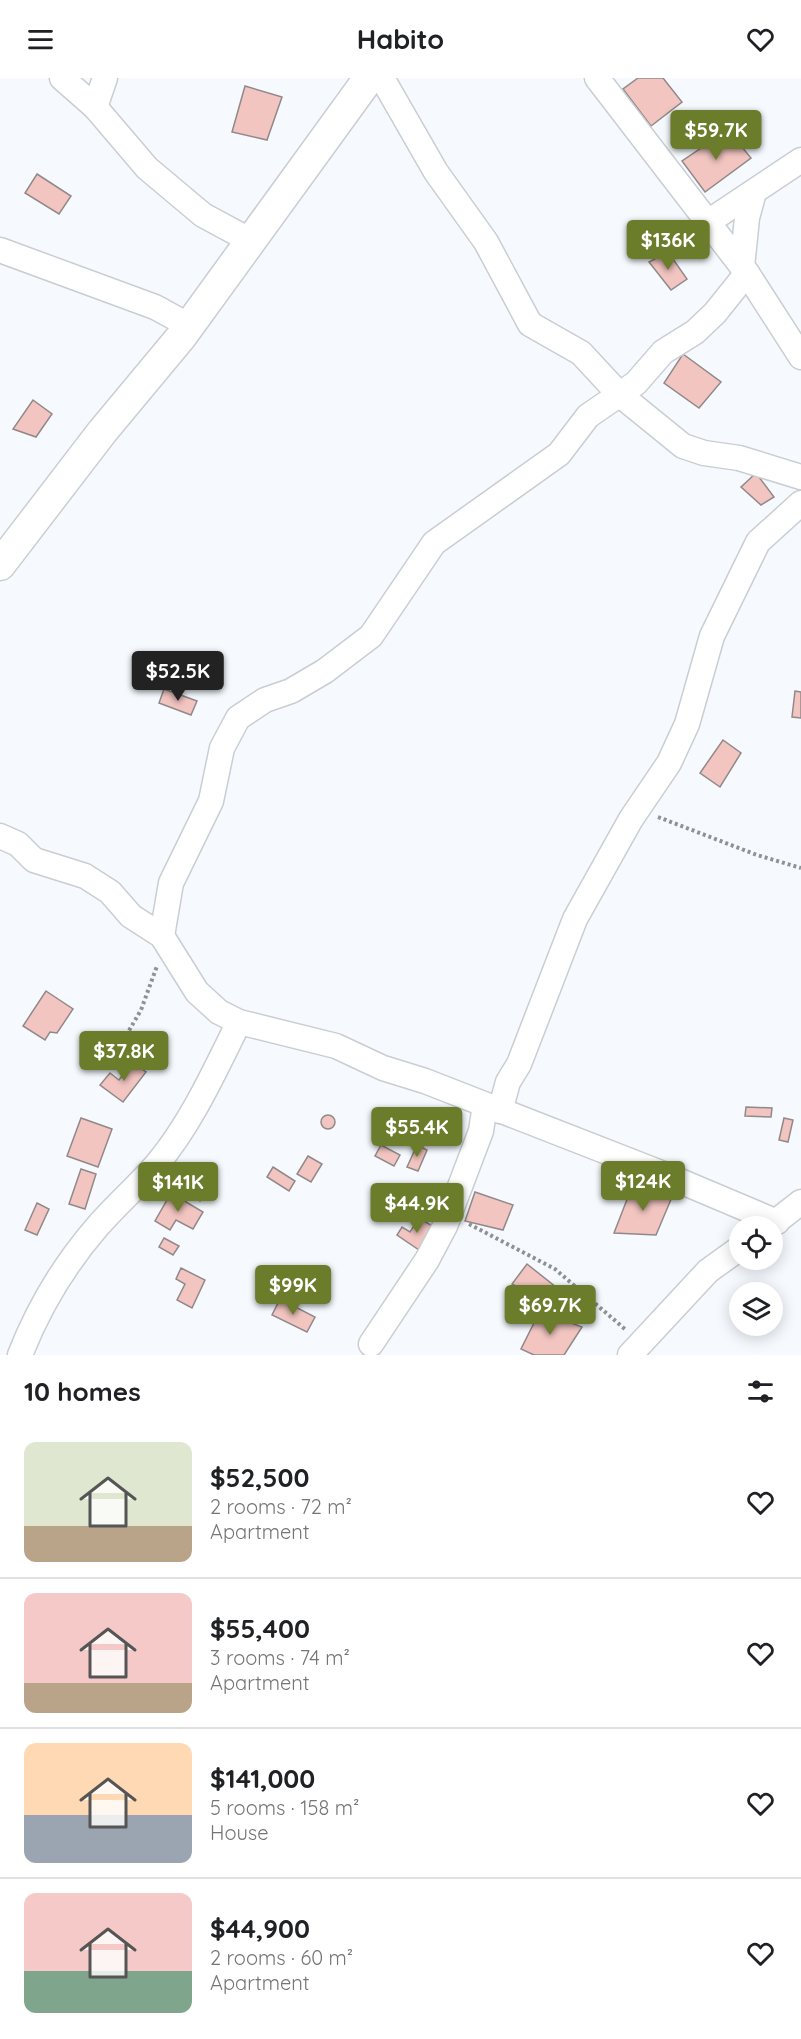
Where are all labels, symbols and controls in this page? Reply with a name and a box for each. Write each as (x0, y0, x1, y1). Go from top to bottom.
text: Habito (357, 22, 444, 56)
icon: menu (24, 23, 57, 56)
icon: heart (744, 23, 777, 56)
pin: $59.7K (667, 110, 765, 161)
text: $59.7K (684, 117, 748, 142)
pin: $136K (626, 220, 710, 271)
text: $136K (641, 227, 695, 252)
pin: $52.5K (129, 651, 227, 702)
text: $52.5K (146, 658, 210, 683)
pin: $37.8K (75, 1031, 173, 1082)
text: $37.8K (93, 1038, 155, 1063)
pin: $55.4K (368, 1107, 466, 1158)
text: $55.4K (385, 1114, 449, 1139)
pin: $124K (601, 1161, 685, 1212)
pin: $141K (136, 1162, 220, 1213)
text: $124K (615, 1168, 671, 1193)
text: $141K (152, 1169, 204, 1194)
pin: $44.9K (368, 1183, 466, 1234)
text: $44.9K (385, 1190, 449, 1215)
map controls (729, 1216, 783, 1336)
button: locate (729, 1216, 783, 1270)
pin: $99K (257, 1265, 329, 1316)
text: $99K (269, 1272, 317, 1297)
button: layers (729, 1282, 783, 1336)
pin: $69.7K (501, 1285, 599, 1336)
text: $69.7K (519, 1292, 581, 1317)
text: 10 homes (24, 1375, 141, 1408)
icon: filters (744, 1375, 777, 1408)
text: $52,500 (210, 1461, 309, 1494)
icon: home (72, 1466, 144, 1538)
icon: heart (744, 1486, 777, 1519)
text: 2 rooms · 72 m² (210, 1494, 352, 1519)
text: Apartment (210, 1519, 310, 1544)
text: $55,400 (210, 1612, 310, 1645)
icon: home (72, 1617, 144, 1689)
icon: heart (744, 1637, 777, 1670)
text: 3 rooms · 74 m² (210, 1645, 350, 1670)
text: Apartment (210, 1670, 310, 1695)
text: $141,000 (210, 1762, 315, 1795)
icon: home (72, 1767, 144, 1839)
icon: heart (744, 1787, 777, 1820)
text: 5 rooms · 158 m² (210, 1795, 359, 1820)
text: House (210, 1820, 269, 1845)
text: $44,900 (210, 1912, 310, 1945)
icon: home (72, 1917, 144, 1989)
icon: heart (744, 1937, 777, 1970)
text: 2 rooms · 60 m² (210, 1945, 353, 1970)
text: Apartment (210, 1970, 310, 1995)

